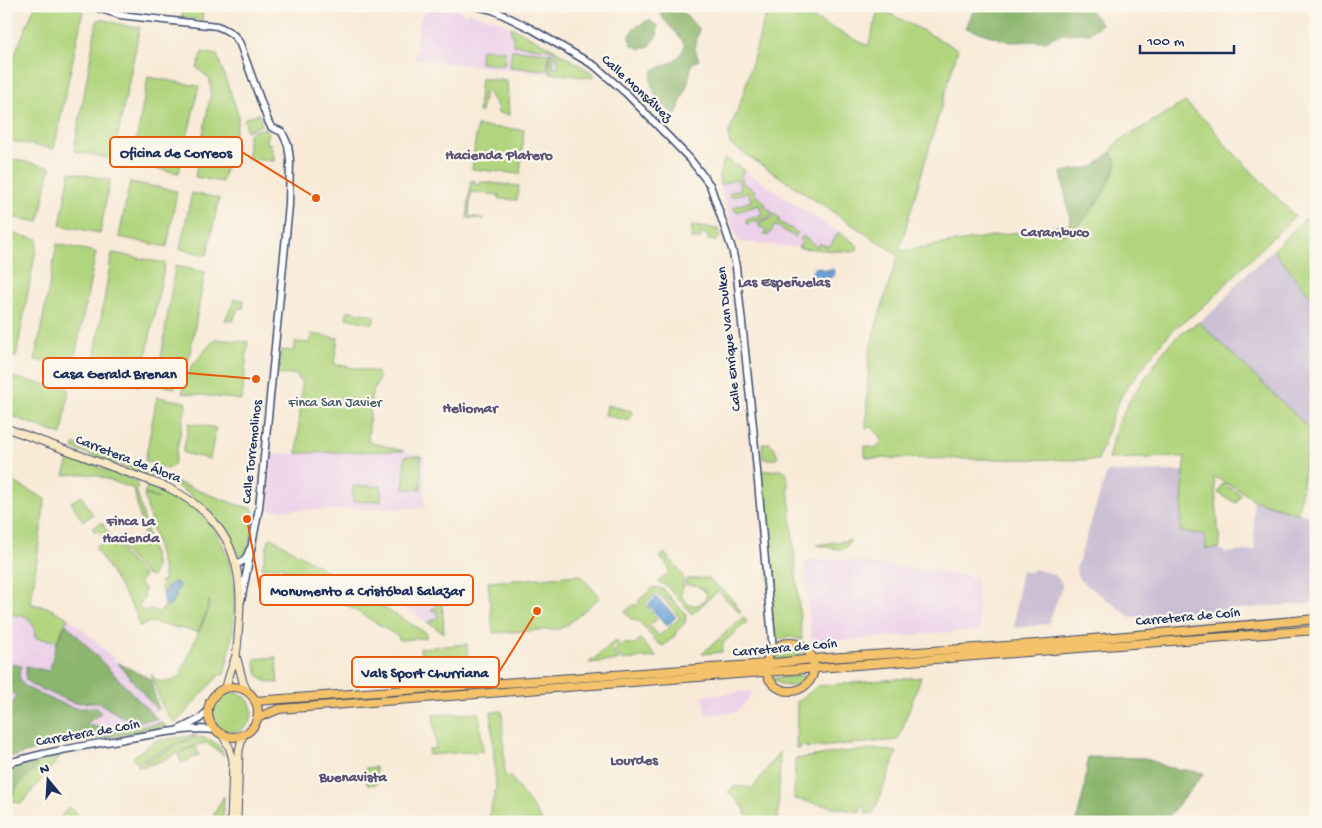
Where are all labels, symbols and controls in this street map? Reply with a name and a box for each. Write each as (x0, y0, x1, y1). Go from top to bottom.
scale bar (1140, 22, 1233, 54)
text: 100 m (1146, 33, 1185, 51)
street label: Calle Monsálvez (597, 52, 676, 127)
callout: Oficina de Correos (110, 137, 242, 167)
text: Oficina de Correos (120, 145, 233, 163)
district label: Hacienda Platero (445, 147, 553, 165)
district label: Carambuco (1020, 224, 1090, 242)
street label: Calle Enrique Van Dulken (714, 265, 746, 412)
district label: Las Espeñuelas (738, 274, 831, 292)
callout: Casa Gerald Brenan (43, 358, 187, 388)
text: Casa Gerald Brenan (52, 366, 178, 384)
park label: Finca San Javier (287, 395, 383, 412)
street label: Calle Torremolinos (239, 398, 267, 505)
district label: Heliomar (443, 400, 499, 418)
street label: Carretera de Álora (73, 432, 184, 488)
district label: Finca La Hacienda (102, 513, 160, 548)
callout: Monumento a Cristóbal Salazar (260, 575, 473, 605)
text: Monumento a Cristóbal Salazar (270, 583, 465, 601)
street label: Carretera de Coín (1135, 605, 1241, 631)
street label: Carretera de Coín (732, 636, 838, 662)
callout: Vals Sport Churriana (352, 657, 499, 687)
text: Vals Sport Churriana (360, 665, 489, 683)
street label: Carretera de Coín (35, 716, 141, 751)
district label: Lourdes (610, 752, 659, 770)
north arrow (22, 756, 72, 806)
text: N (38, 761, 52, 780)
district label: Buenavista (318, 769, 388, 787)

